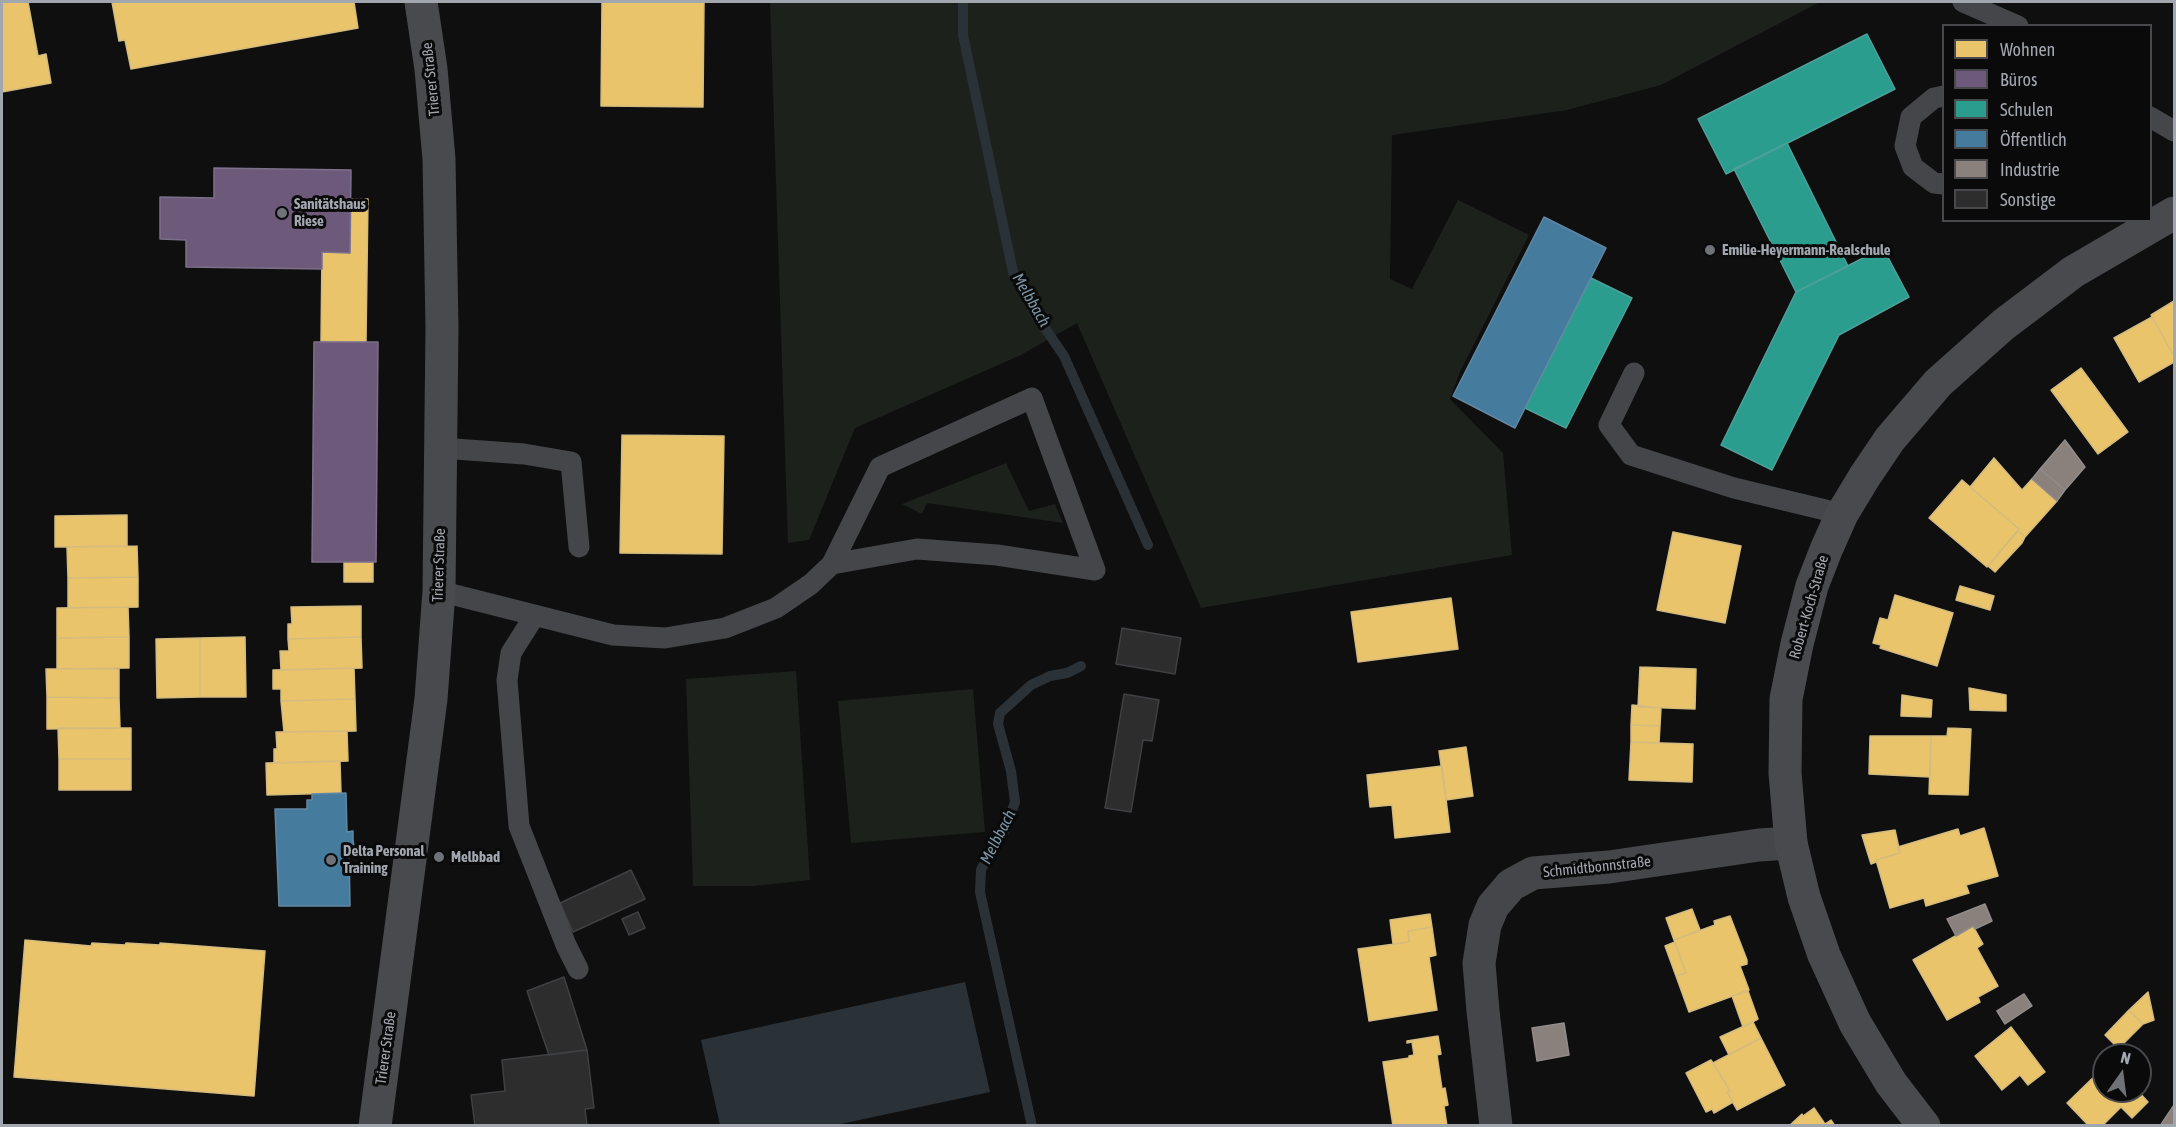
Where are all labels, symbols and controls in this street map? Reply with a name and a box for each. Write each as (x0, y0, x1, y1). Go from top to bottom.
legend (1942, 24, 2152, 222)
text: Wohnen (2000, 39, 2055, 60)
street label: Trierer Straße (418, 41, 444, 117)
text: Büros (2000, 69, 2037, 90)
text: Schulen (2000, 99, 2053, 120)
text: Öffentlich (2000, 129, 2067, 150)
text: Industrie (2000, 159, 2060, 180)
text: Sonstige (2000, 189, 2056, 210)
place label: Sanitätshaus Riese (294, 195, 366, 230)
marker: Sanitätshaus Riese (275, 206, 289, 220)
place label: Emilie-Heyermann-Realschule (1722, 241, 1891, 259)
marker: Emilie-Heyermann-Realschule (1703, 243, 1717, 257)
water label: Melbbach (1008, 270, 1054, 330)
street label: Trierer Straße (429, 528, 449, 602)
street label: Robert-Koch-Straße (1786, 553, 1832, 661)
water label: Melbbach (976, 807, 1020, 867)
place label: Delta Personal Training (343, 842, 425, 877)
place label: Melbbad (451, 848, 500, 866)
marker: Melbbad (432, 850, 446, 864)
street label: Schmidtbonnstraße (1542, 852, 1652, 882)
marker: Delta Personal Training (324, 853, 338, 867)
street label: Trierer Straße (372, 1010, 400, 1086)
north arrow (2092, 1043, 2152, 1103)
text: N (2119, 1048, 2133, 1067)

